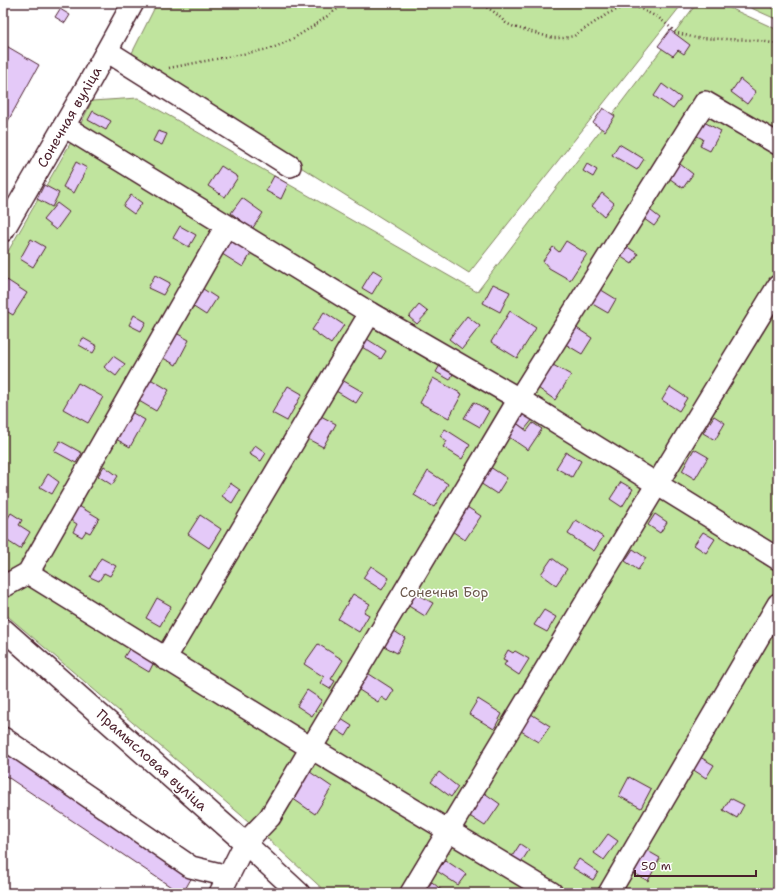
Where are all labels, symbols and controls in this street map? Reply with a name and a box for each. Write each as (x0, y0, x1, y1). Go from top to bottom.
street label: Сонечная вуліца (33, 63, 105, 171)
park label: Сонечны Бор (400, 583, 488, 601)
street label: Прамысловая вуліца (93, 705, 211, 815)
scale bar (635, 852, 756, 878)
text: 50 m (641, 858, 671, 874)

